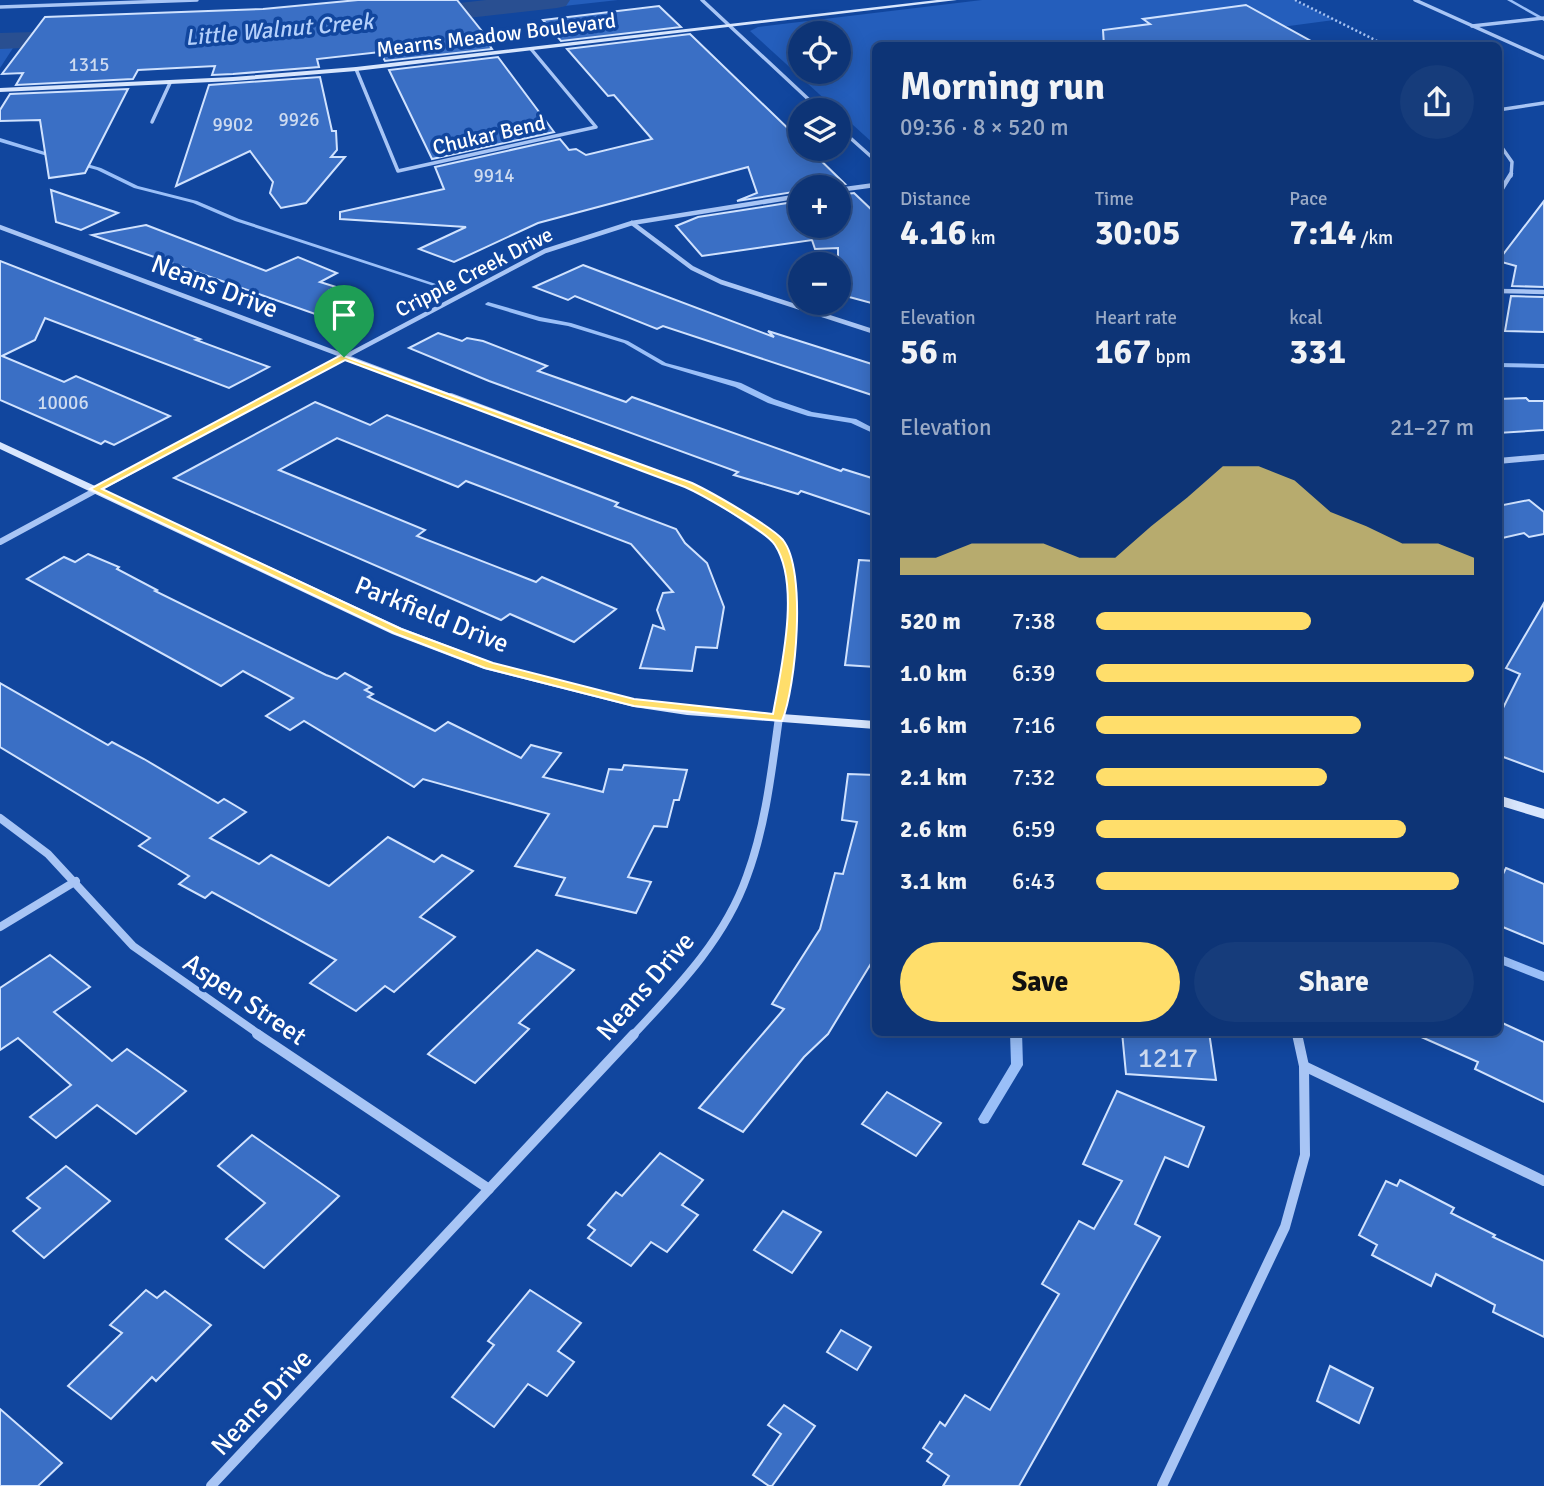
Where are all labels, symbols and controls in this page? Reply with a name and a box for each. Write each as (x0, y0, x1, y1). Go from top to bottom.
water label: Little Walnut Creek (184, 7, 377, 52)
street label: Mearns Meadow Boulevard (375, 7, 617, 63)
map controls (788, 21, 851, 315)
button: locate (788, 21, 851, 84)
house number: 1315 (68, 53, 110, 77)
text: Morning run (900, 63, 1105, 110)
button: share (1400, 65, 1474, 139)
button: layers (788, 98, 851, 161)
house number: 9926 (278, 108, 320, 132)
street label: Chukar Bend (430, 109, 548, 161)
house number: 9902 (212, 113, 254, 137)
text: 09:36 · 8 × 520 m (900, 113, 1069, 142)
house number: 9914 (473, 164, 515, 188)
button: + (788, 175, 851, 238)
text: Distance (900, 187, 971, 211)
text: Time (1095, 187, 1134, 211)
text: Pace (1289, 187, 1328, 211)
text: 4.16 (900, 211, 967, 254)
text: 30:05 (1095, 211, 1181, 254)
text: 7:14 (1289, 211, 1356, 254)
street label: Cripple Creek Drive (391, 221, 557, 323)
text: km (967, 226, 996, 250)
text: /km (1356, 226, 1393, 250)
street label: Neans Drive (147, 248, 283, 326)
button: − (788, 252, 851, 315)
pin (314, 285, 374, 357)
icon: arrive (325, 296, 363, 334)
text: Elevation (900, 306, 976, 330)
text: Heart rate (1095, 306, 1177, 330)
text: kcal (1289, 306, 1323, 330)
text: 56 (900, 330, 938, 373)
text: 167 (1095, 330, 1151, 373)
text: 331 (1289, 330, 1346, 373)
text: m (938, 345, 957, 369)
text: bpm (1151, 345, 1191, 369)
house number: 10006 (37, 391, 89, 415)
text: Elevation (900, 413, 992, 442)
text: 21–27 m (1390, 413, 1474, 442)
street label: Parkfield Drive (350, 570, 513, 660)
text: 520 m (900, 607, 961, 636)
text: 7:38 (1012, 607, 1055, 636)
text: 1.0 km (900, 659, 967, 688)
text: 6:39 (1012, 659, 1055, 688)
text: 1.6 km (900, 711, 967, 740)
text: 7:16 (1012, 711, 1055, 740)
text: 2.1 km (900, 763, 967, 792)
text: 7:32 (1012, 763, 1055, 792)
text: 2.6 km (900, 815, 967, 844)
text: 6:59 (1012, 815, 1055, 844)
text: 3.1 km (900, 867, 967, 896)
text: 6:43 (1012, 867, 1055, 896)
street label: Neans Drive (590, 926, 702, 1047)
button: Save (900, 942, 1180, 1022)
button: Share (1194, 942, 1474, 1022)
street label: Aspen Street (177, 947, 312, 1053)
house number: 1217 (1138, 1041, 1198, 1075)
street label: Neans Drive (205, 1343, 319, 1462)

